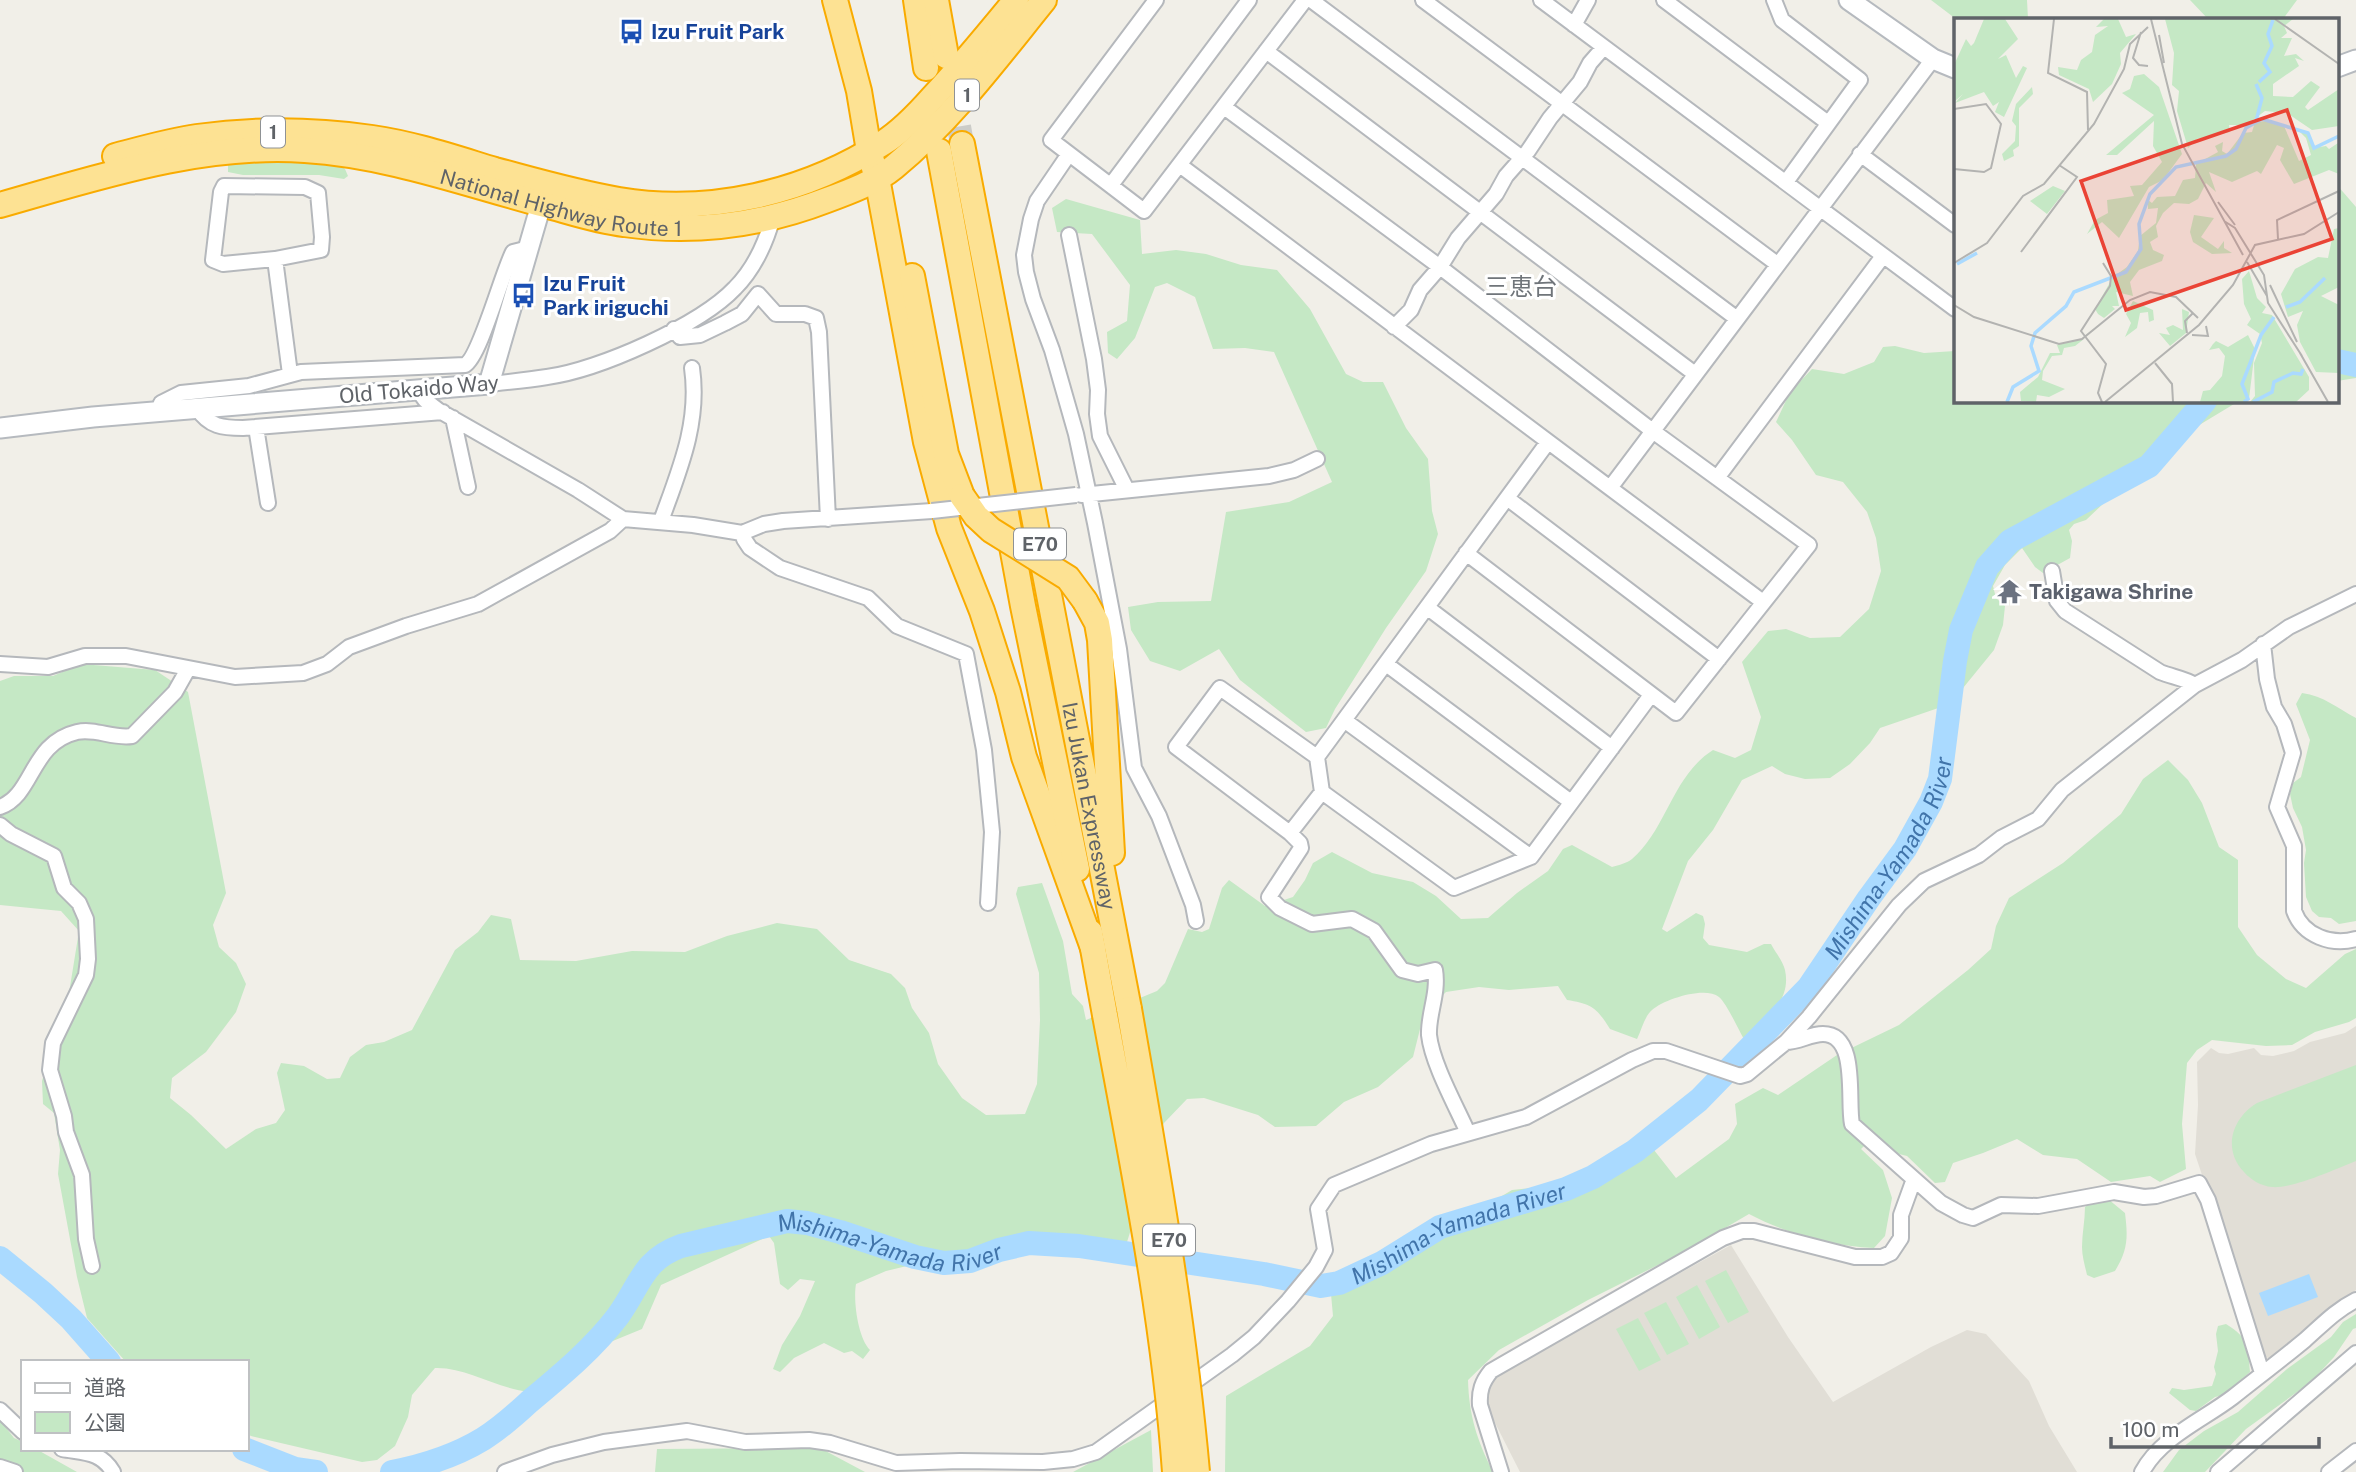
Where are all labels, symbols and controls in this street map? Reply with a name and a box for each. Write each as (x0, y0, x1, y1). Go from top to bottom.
bus stop icon: Izu Fruit Park (617, 17, 645, 45)
inset map (1954, 18, 2338, 402)
place label: Izu Fruit Park (651, 19, 784, 44)
road number: 1 (955, 80, 979, 110)
road number: 1 (261, 116, 285, 148)
street label: National Highway Route 1 (437, 163, 682, 241)
place label: Izu Fruit Park iriguchi (543, 271, 669, 320)
district label: 三恵台 (1485, 272, 1557, 300)
bus stop icon: Izu Fruit Park iriguchi (509, 281, 537, 309)
street label: Old Tokaido Way (338, 370, 500, 408)
road number: E70 (1014, 528, 1066, 559)
temple icon: Takigawa Shrine (1995, 577, 2023, 605)
place label: Takigawa Shrine (2029, 579, 2193, 604)
street label: Izu Jukan Expressway (1057, 700, 1122, 912)
water label: Mishima-Yamada River (1818, 755, 1956, 964)
water label: Mishima-Yamada River (1346, 1176, 1570, 1289)
water label: Mishima-Yamada River (774, 1206, 1006, 1276)
road number: E70 (1143, 1224, 1195, 1256)
legend (21, 1360, 248, 1451)
text: 道路 (84, 1375, 126, 1400)
scale bar (2111, 1406, 2319, 1450)
text: 公園 (84, 1410, 126, 1435)
text: 100 m (2122, 1417, 2179, 1442)

